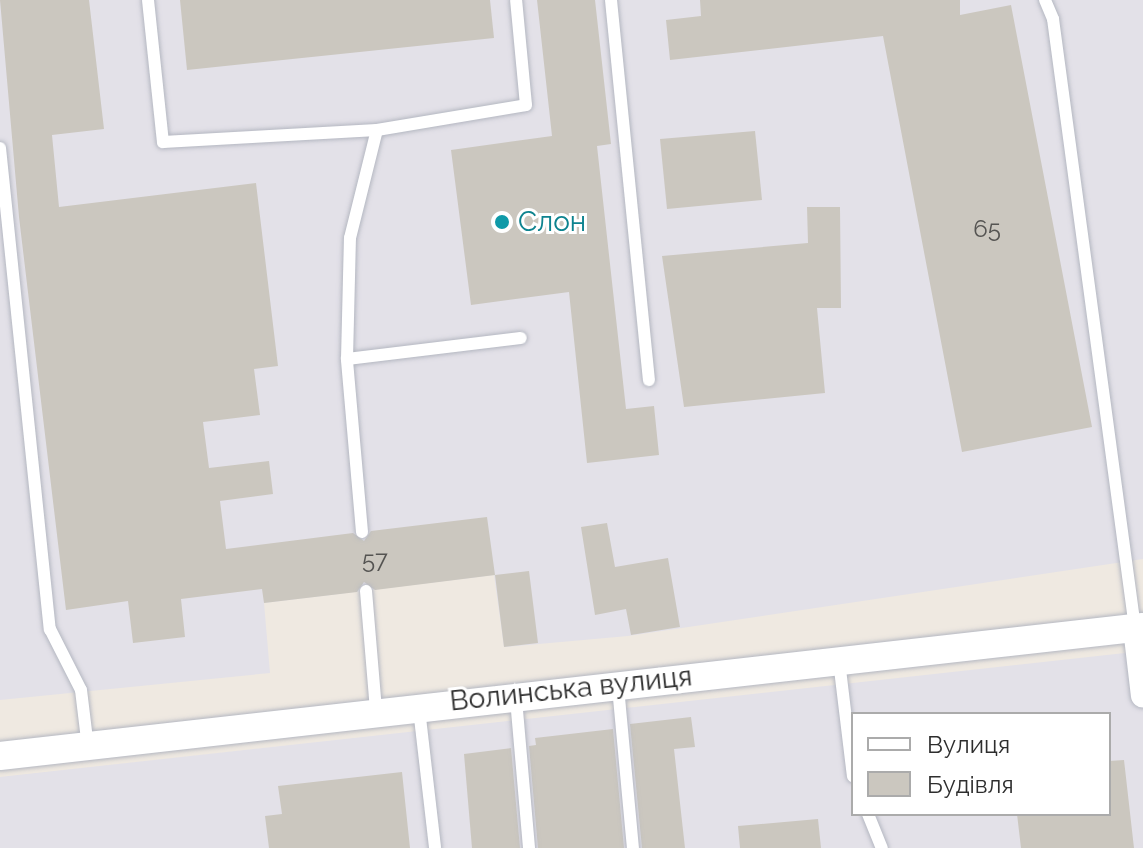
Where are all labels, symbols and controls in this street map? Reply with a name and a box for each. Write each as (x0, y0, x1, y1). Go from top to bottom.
place label: Слон (518, 205, 586, 239)
marker: Слон (493, 213, 511, 231)
house number: 65 (973, 215, 1001, 243)
house number: 57 (362, 546, 388, 574)
street label: Волинська вулиця (448, 660, 694, 718)
legend (851, 712, 1111, 816)
text: Вулиця (927, 730, 1010, 759)
text: Будівля (927, 770, 1014, 799)

